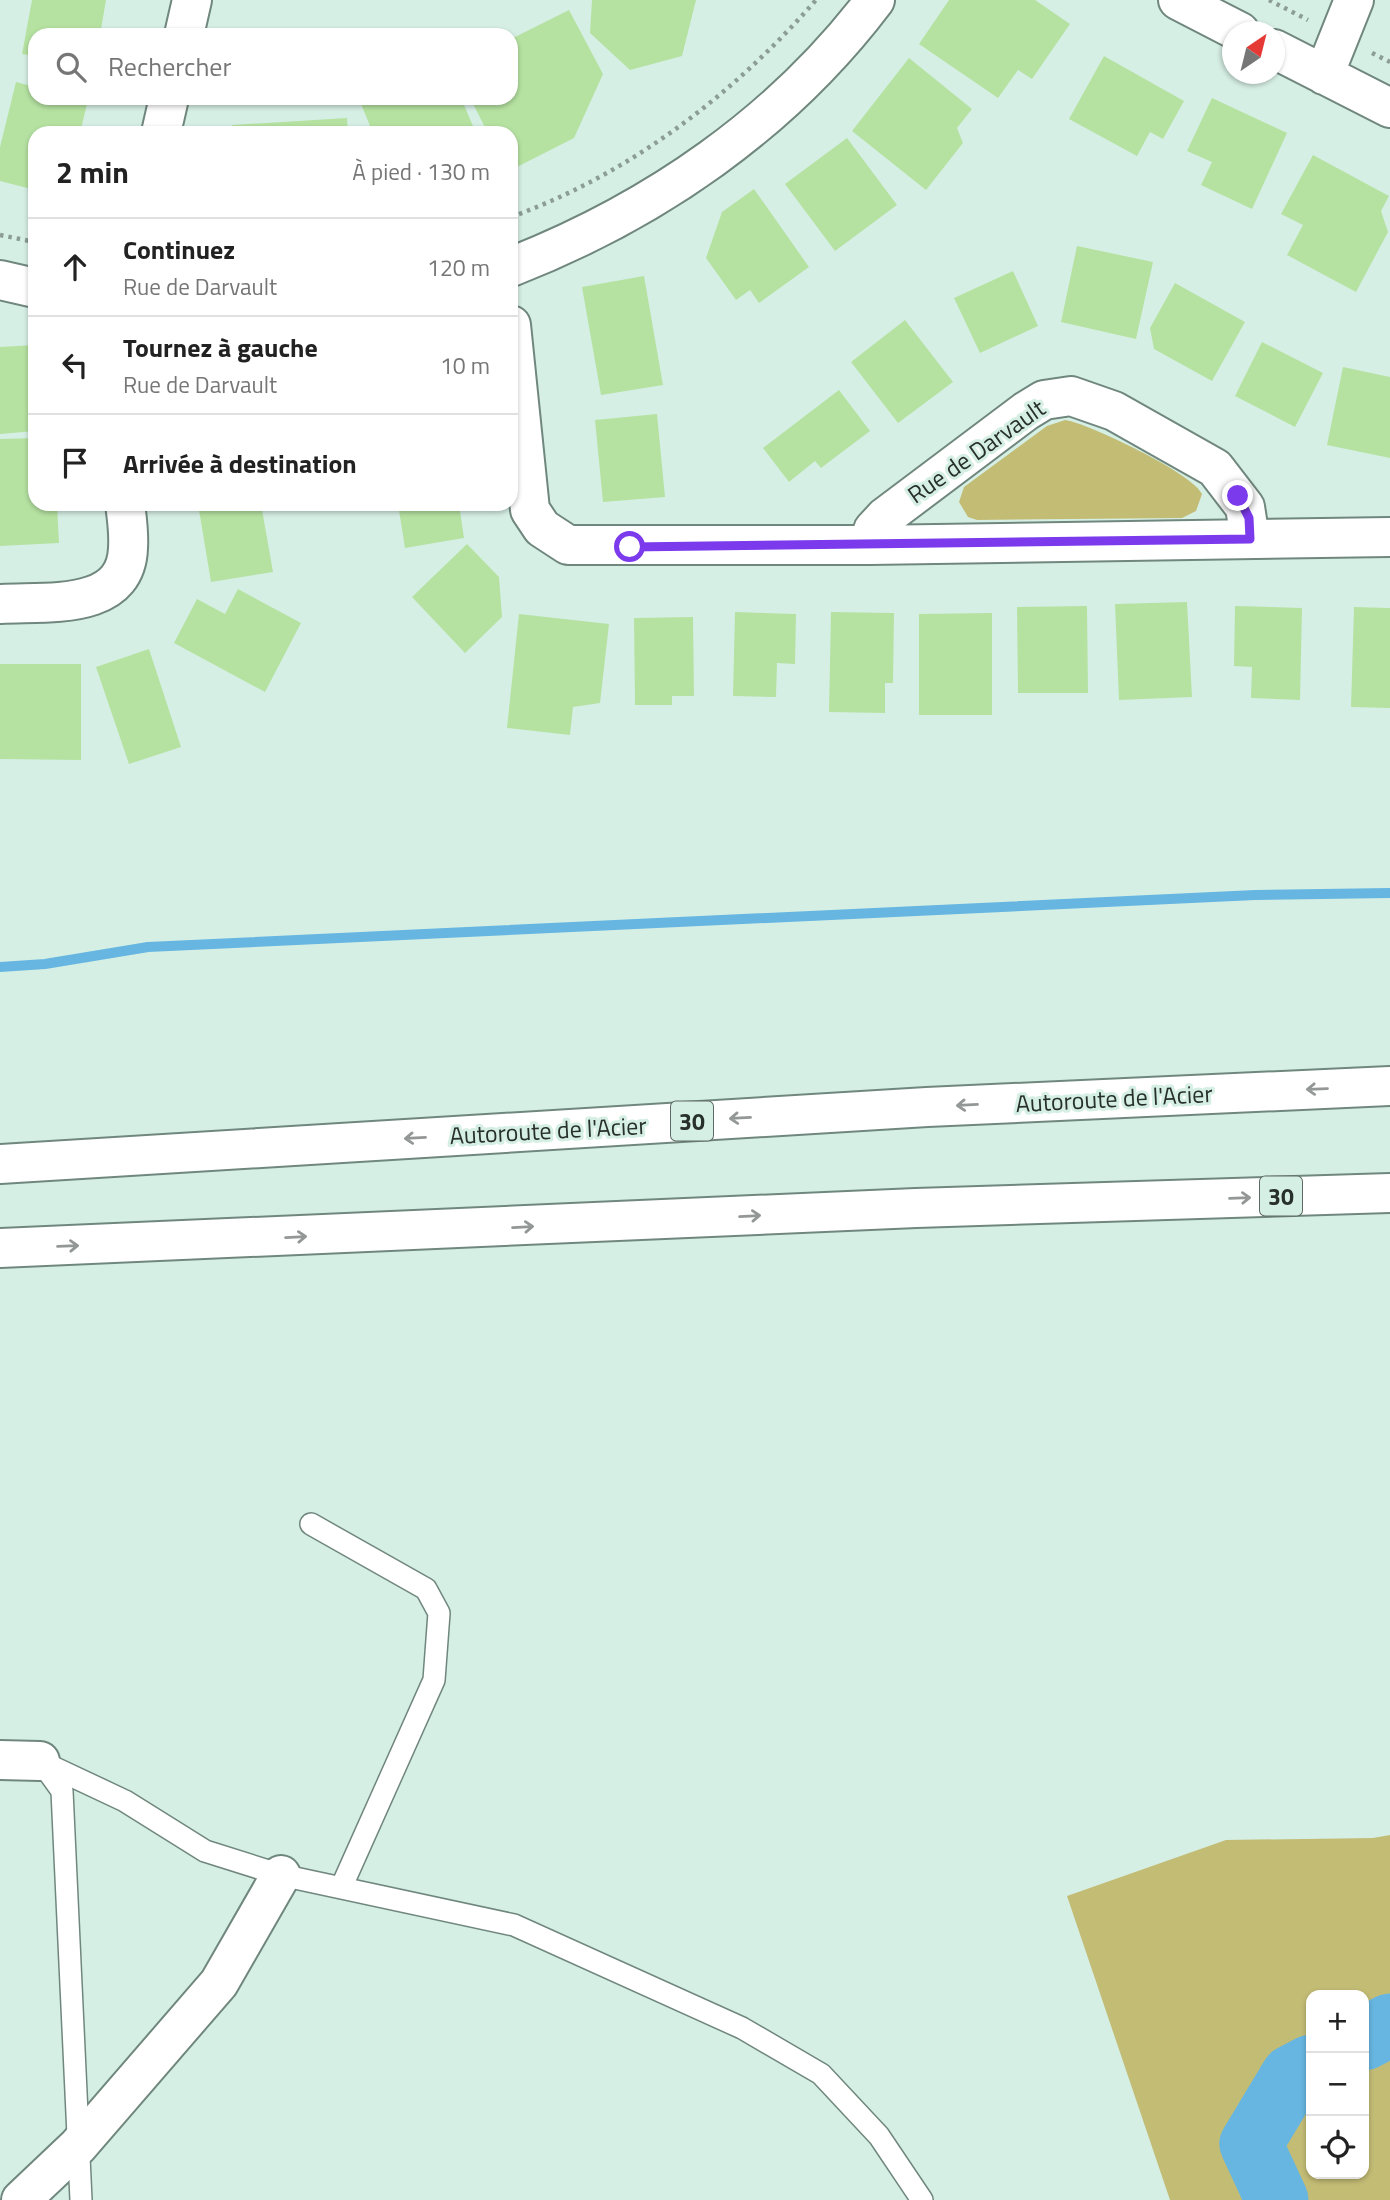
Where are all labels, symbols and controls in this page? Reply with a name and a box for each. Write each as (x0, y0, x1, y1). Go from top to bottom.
north arrow (1222, 21, 1285, 84)
search box (28, 28, 518, 105)
text: Rechercher (108, 47, 232, 86)
icon: search (52, 48, 90, 86)
text: 2 min (56, 149, 129, 195)
text: À pied · 130 m (352, 154, 490, 189)
text: Continuez (123, 230, 235, 269)
icon: ahead (56, 248, 94, 286)
text: 120 m (427, 250, 490, 285)
text: Rue de Darvault (123, 269, 277, 304)
text: Tournez à gauche (123, 328, 318, 367)
icon: left (56, 346, 94, 384)
text: 10 m (440, 348, 490, 383)
text: Rue de Darvault (123, 367, 277, 402)
street label: Rue de Darvault (900, 390, 1053, 512)
icon: arrive (56, 444, 94, 482)
text: Arrivée à destination (123, 444, 357, 483)
route end (1222, 480, 1253, 511)
route start (614, 531, 645, 562)
street label: Autoroute de l'Acier (1015, 1075, 1213, 1121)
one-way arrow (1305, 1082, 1328, 1095)
one-way arrow (956, 1098, 979, 1111)
road number: 30 (671, 1102, 713, 1140)
street label: Autoroute de l'Acier (449, 1107, 647, 1153)
one-way arrow (729, 1112, 752, 1125)
one-way arrow (404, 1132, 427, 1145)
road number: 30 (1260, 1176, 1302, 1216)
one-way arrow (1228, 1191, 1251, 1204)
one-way arrow (738, 1210, 761, 1223)
one-way arrow (511, 1220, 534, 1233)
one-way arrow (284, 1230, 307, 1243)
one-way arrow (56, 1239, 79, 1252)
map controls (1306, 1990, 1369, 2179)
button: + (1306, 1990, 1369, 2053)
button: − (1306, 2053, 1369, 2116)
button: locate (1306, 2116, 1369, 2179)

